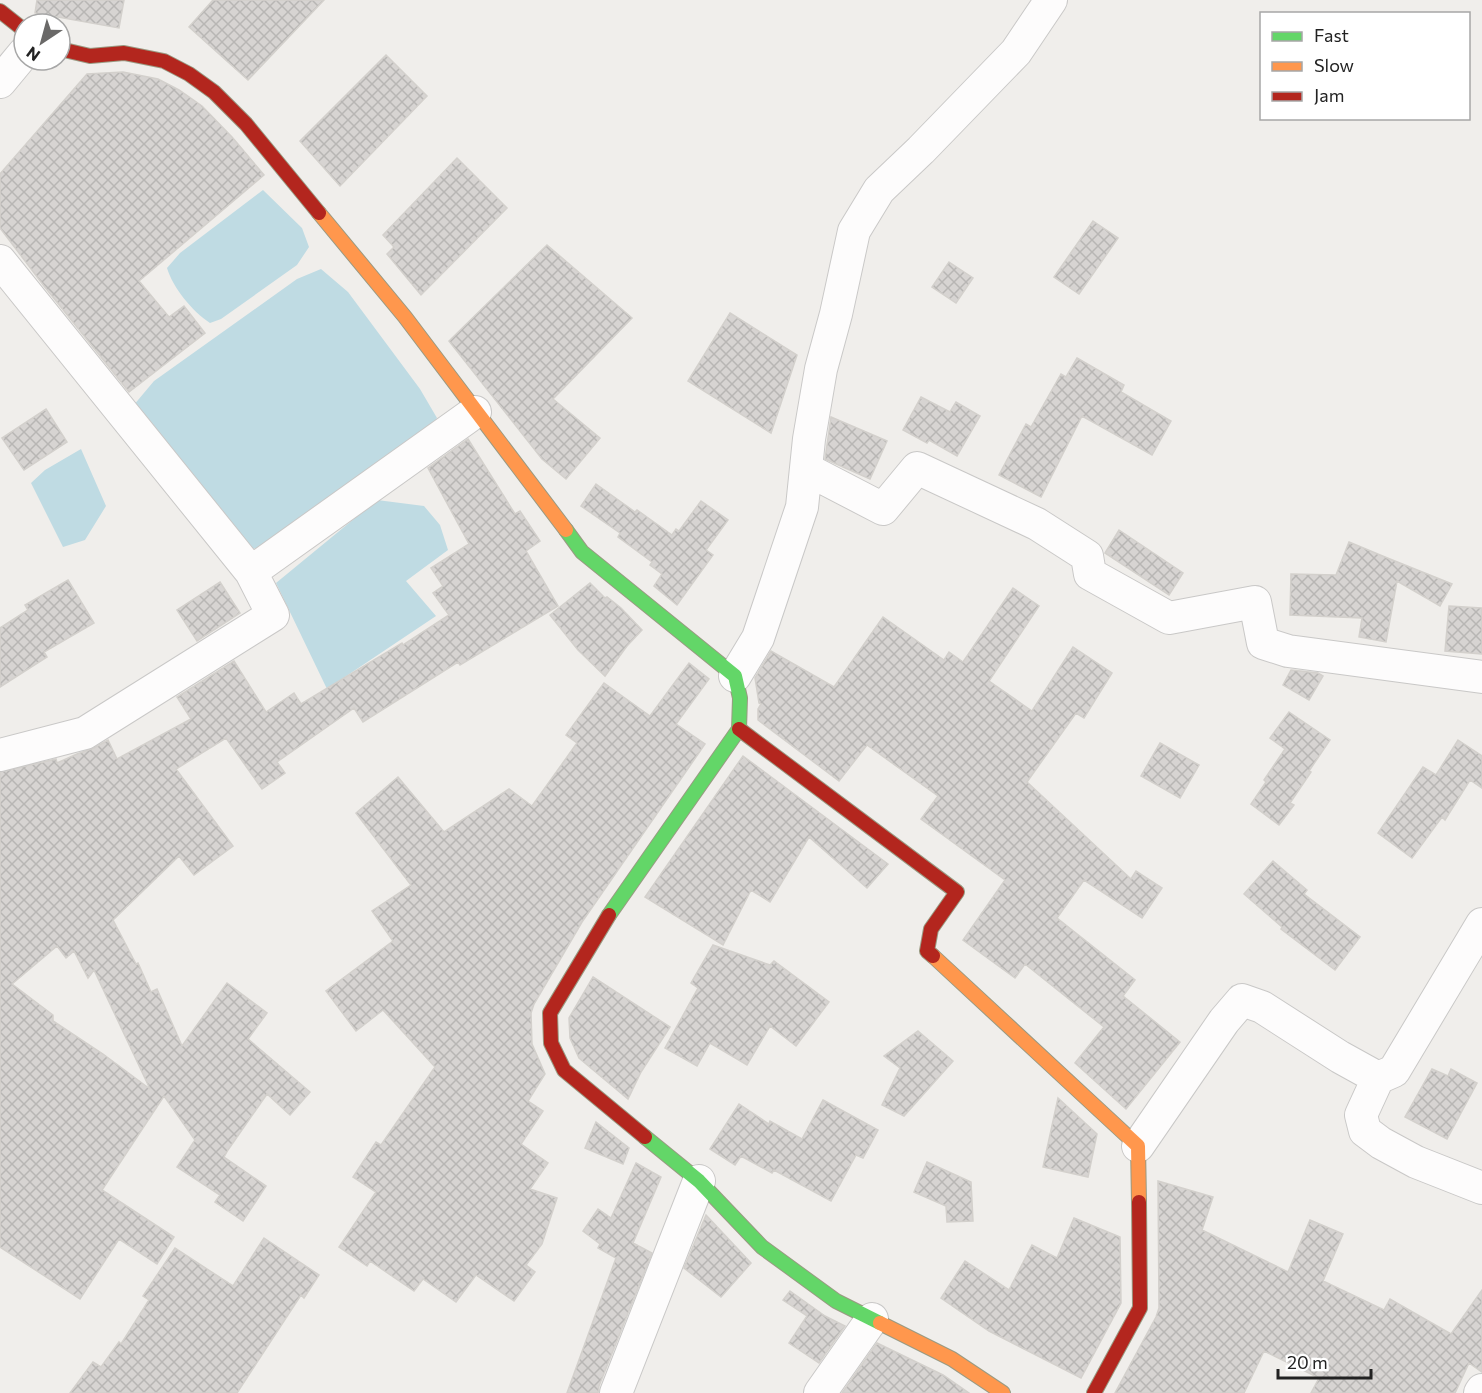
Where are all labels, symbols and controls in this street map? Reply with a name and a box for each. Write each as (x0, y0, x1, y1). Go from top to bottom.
north arrow (12, 12, 72, 72)
legend (1260, 12, 1470, 120)
text: Fast (1314, 24, 1349, 46)
text: N (22, 43, 43, 66)
text: Slow (1314, 54, 1354, 76)
text: Jam (1314, 84, 1344, 106)
scale bar (1278, 1342, 1371, 1380)
text: 20 m (1287, 1351, 1328, 1373)

